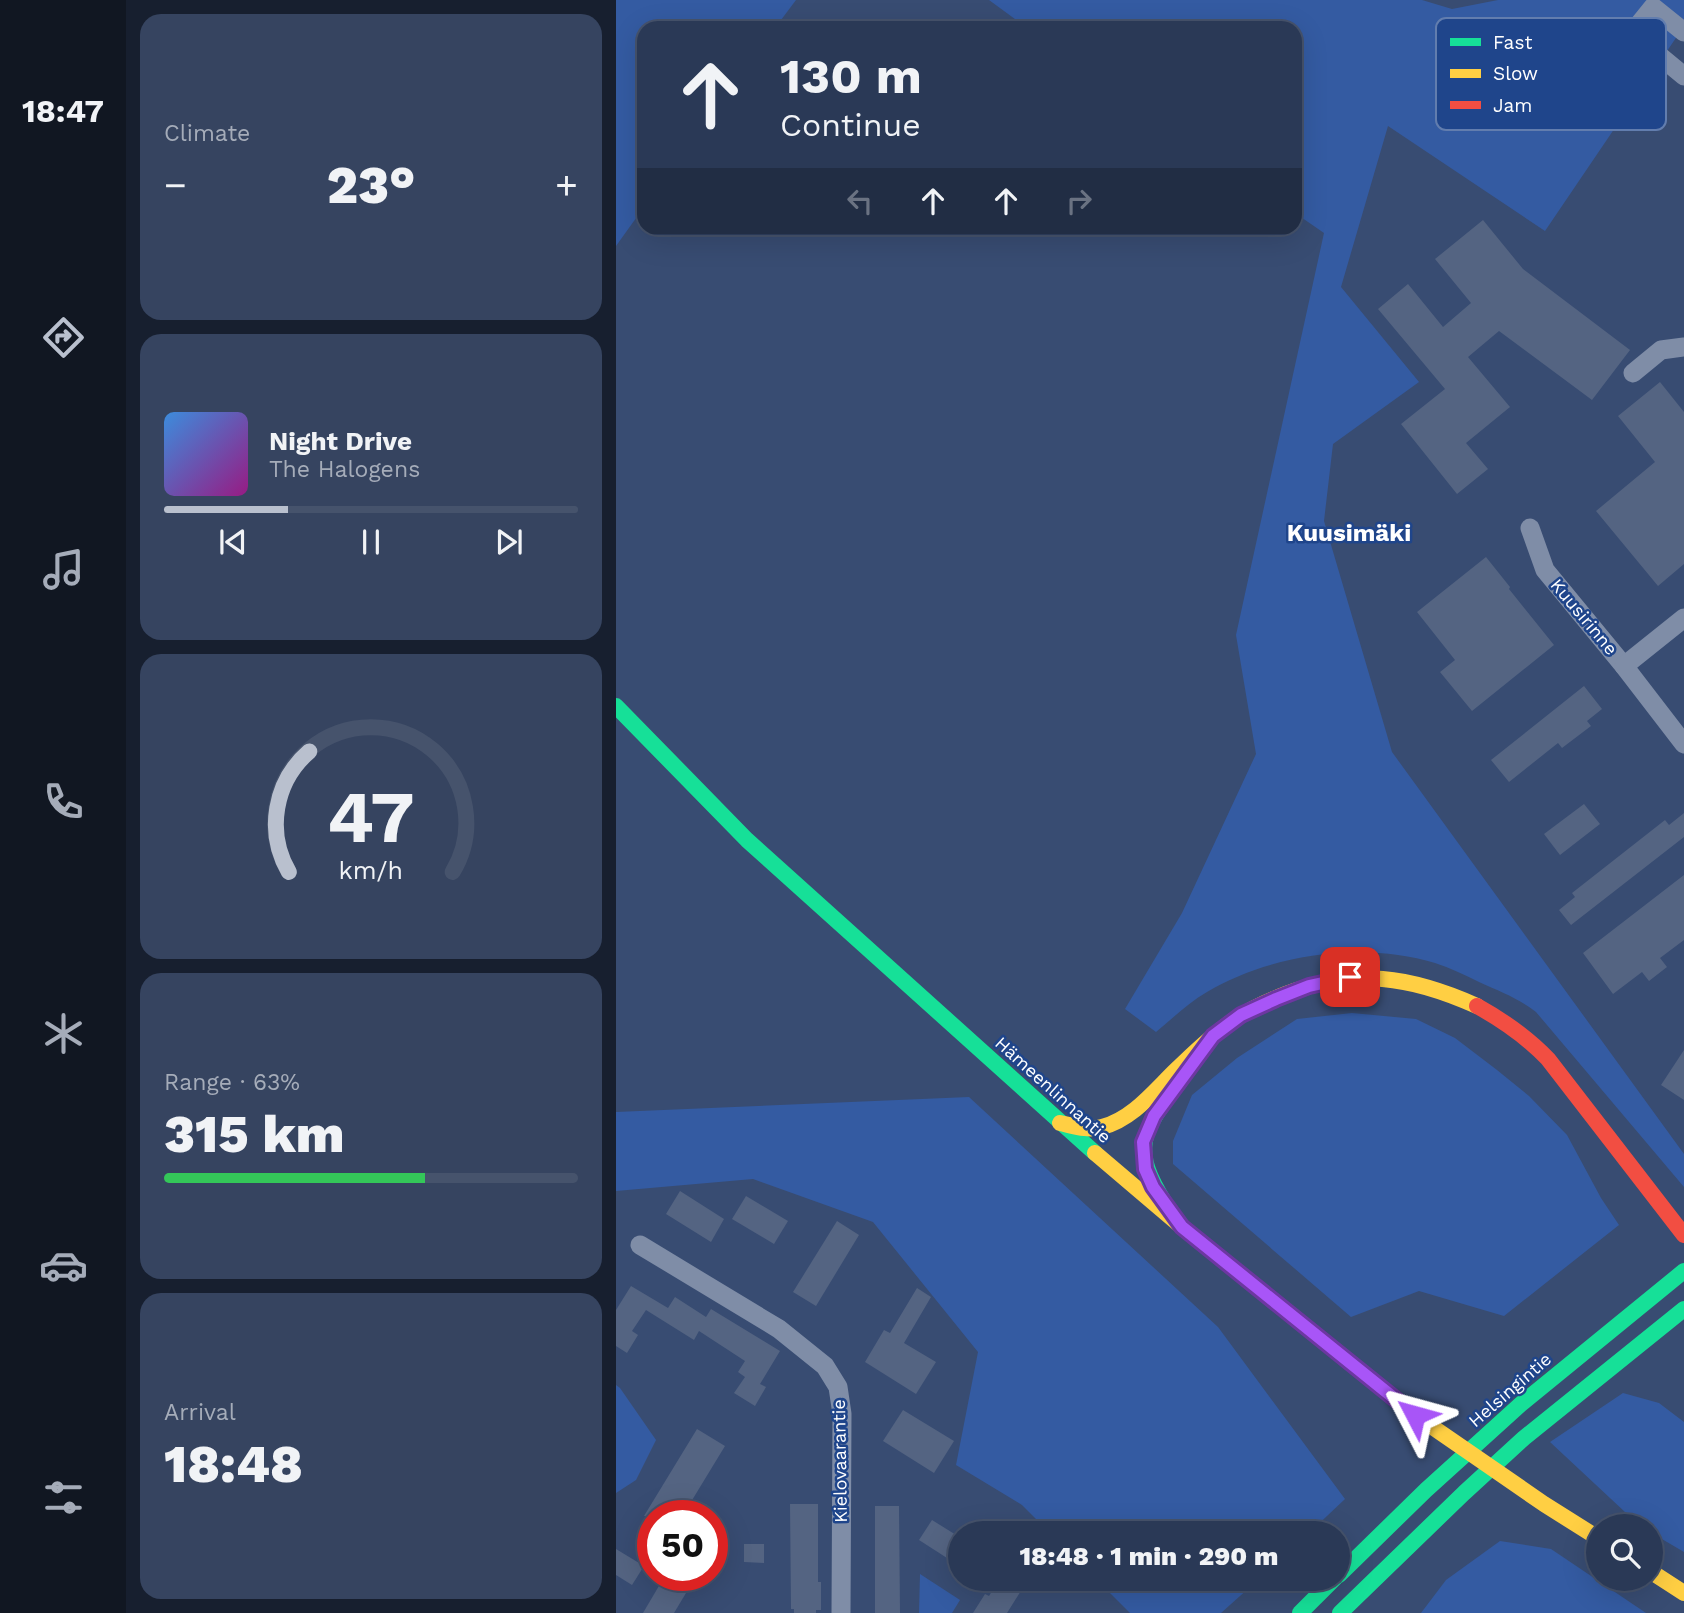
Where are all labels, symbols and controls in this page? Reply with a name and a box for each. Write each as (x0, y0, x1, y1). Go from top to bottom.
legend (1436, 18, 1666, 130)
text: Fast (1493, 31, 1532, 54)
text: 130 m (780, 47, 922, 105)
icon: ahead (665, 49, 756, 140)
text: Slow (1493, 62, 1538, 85)
text: 18:47 (22, 92, 104, 130)
text: Jam (1493, 94, 1532, 117)
text: Continue (780, 106, 921, 144)
text: Climate (164, 120, 250, 147)
text: 23° (327, 155, 415, 216)
text: − (164, 163, 187, 207)
text: + (555, 163, 578, 207)
icon: left (841, 182, 879, 220)
icon: ahead (914, 182, 952, 220)
icon: ahead (987, 182, 1025, 220)
icon: right (1060, 182, 1098, 220)
icon: directions (39, 313, 88, 362)
text: Night Drive (269, 426, 412, 456)
text: The Halogens (269, 456, 420, 483)
district label: Kuusimäki (1287, 519, 1411, 547)
icon: previous (214, 523, 252, 561)
icon: pause (352, 523, 390, 561)
icon: next (490, 523, 528, 561)
icon: music (39, 545, 88, 594)
street label: Kuusirinne (1547, 574, 1622, 659)
text: 47 (327, 775, 415, 861)
icon: phone (39, 777, 88, 826)
text: km/h (339, 856, 403, 885)
pin (1320, 947, 1380, 1007)
icon: arrive (1331, 958, 1369, 996)
icon: climate (39, 1009, 88, 1058)
street label: Hämeenlinnantie (991, 1032, 1116, 1147)
text: Range · 63% (164, 1069, 300, 1096)
text: 315 km (164, 1104, 345, 1165)
icon: car (39, 1241, 88, 1290)
street label: Helsingintie (1464, 1348, 1555, 1431)
position arrow (1378, 1378, 1452, 1452)
text: Arrival (164, 1399, 236, 1426)
street label: Kielovaarantie (828, 1399, 851, 1523)
text: 18:48 (164, 1434, 303, 1495)
icon: filters (39, 1473, 88, 1522)
speed limit sign: 50 (637, 1500, 728, 1591)
map controls (1586, 1514, 1663, 1591)
button: search (1586, 1514, 1663, 1591)
text: 18:48 · 1 min · 290 m (1020, 1541, 1278, 1571)

